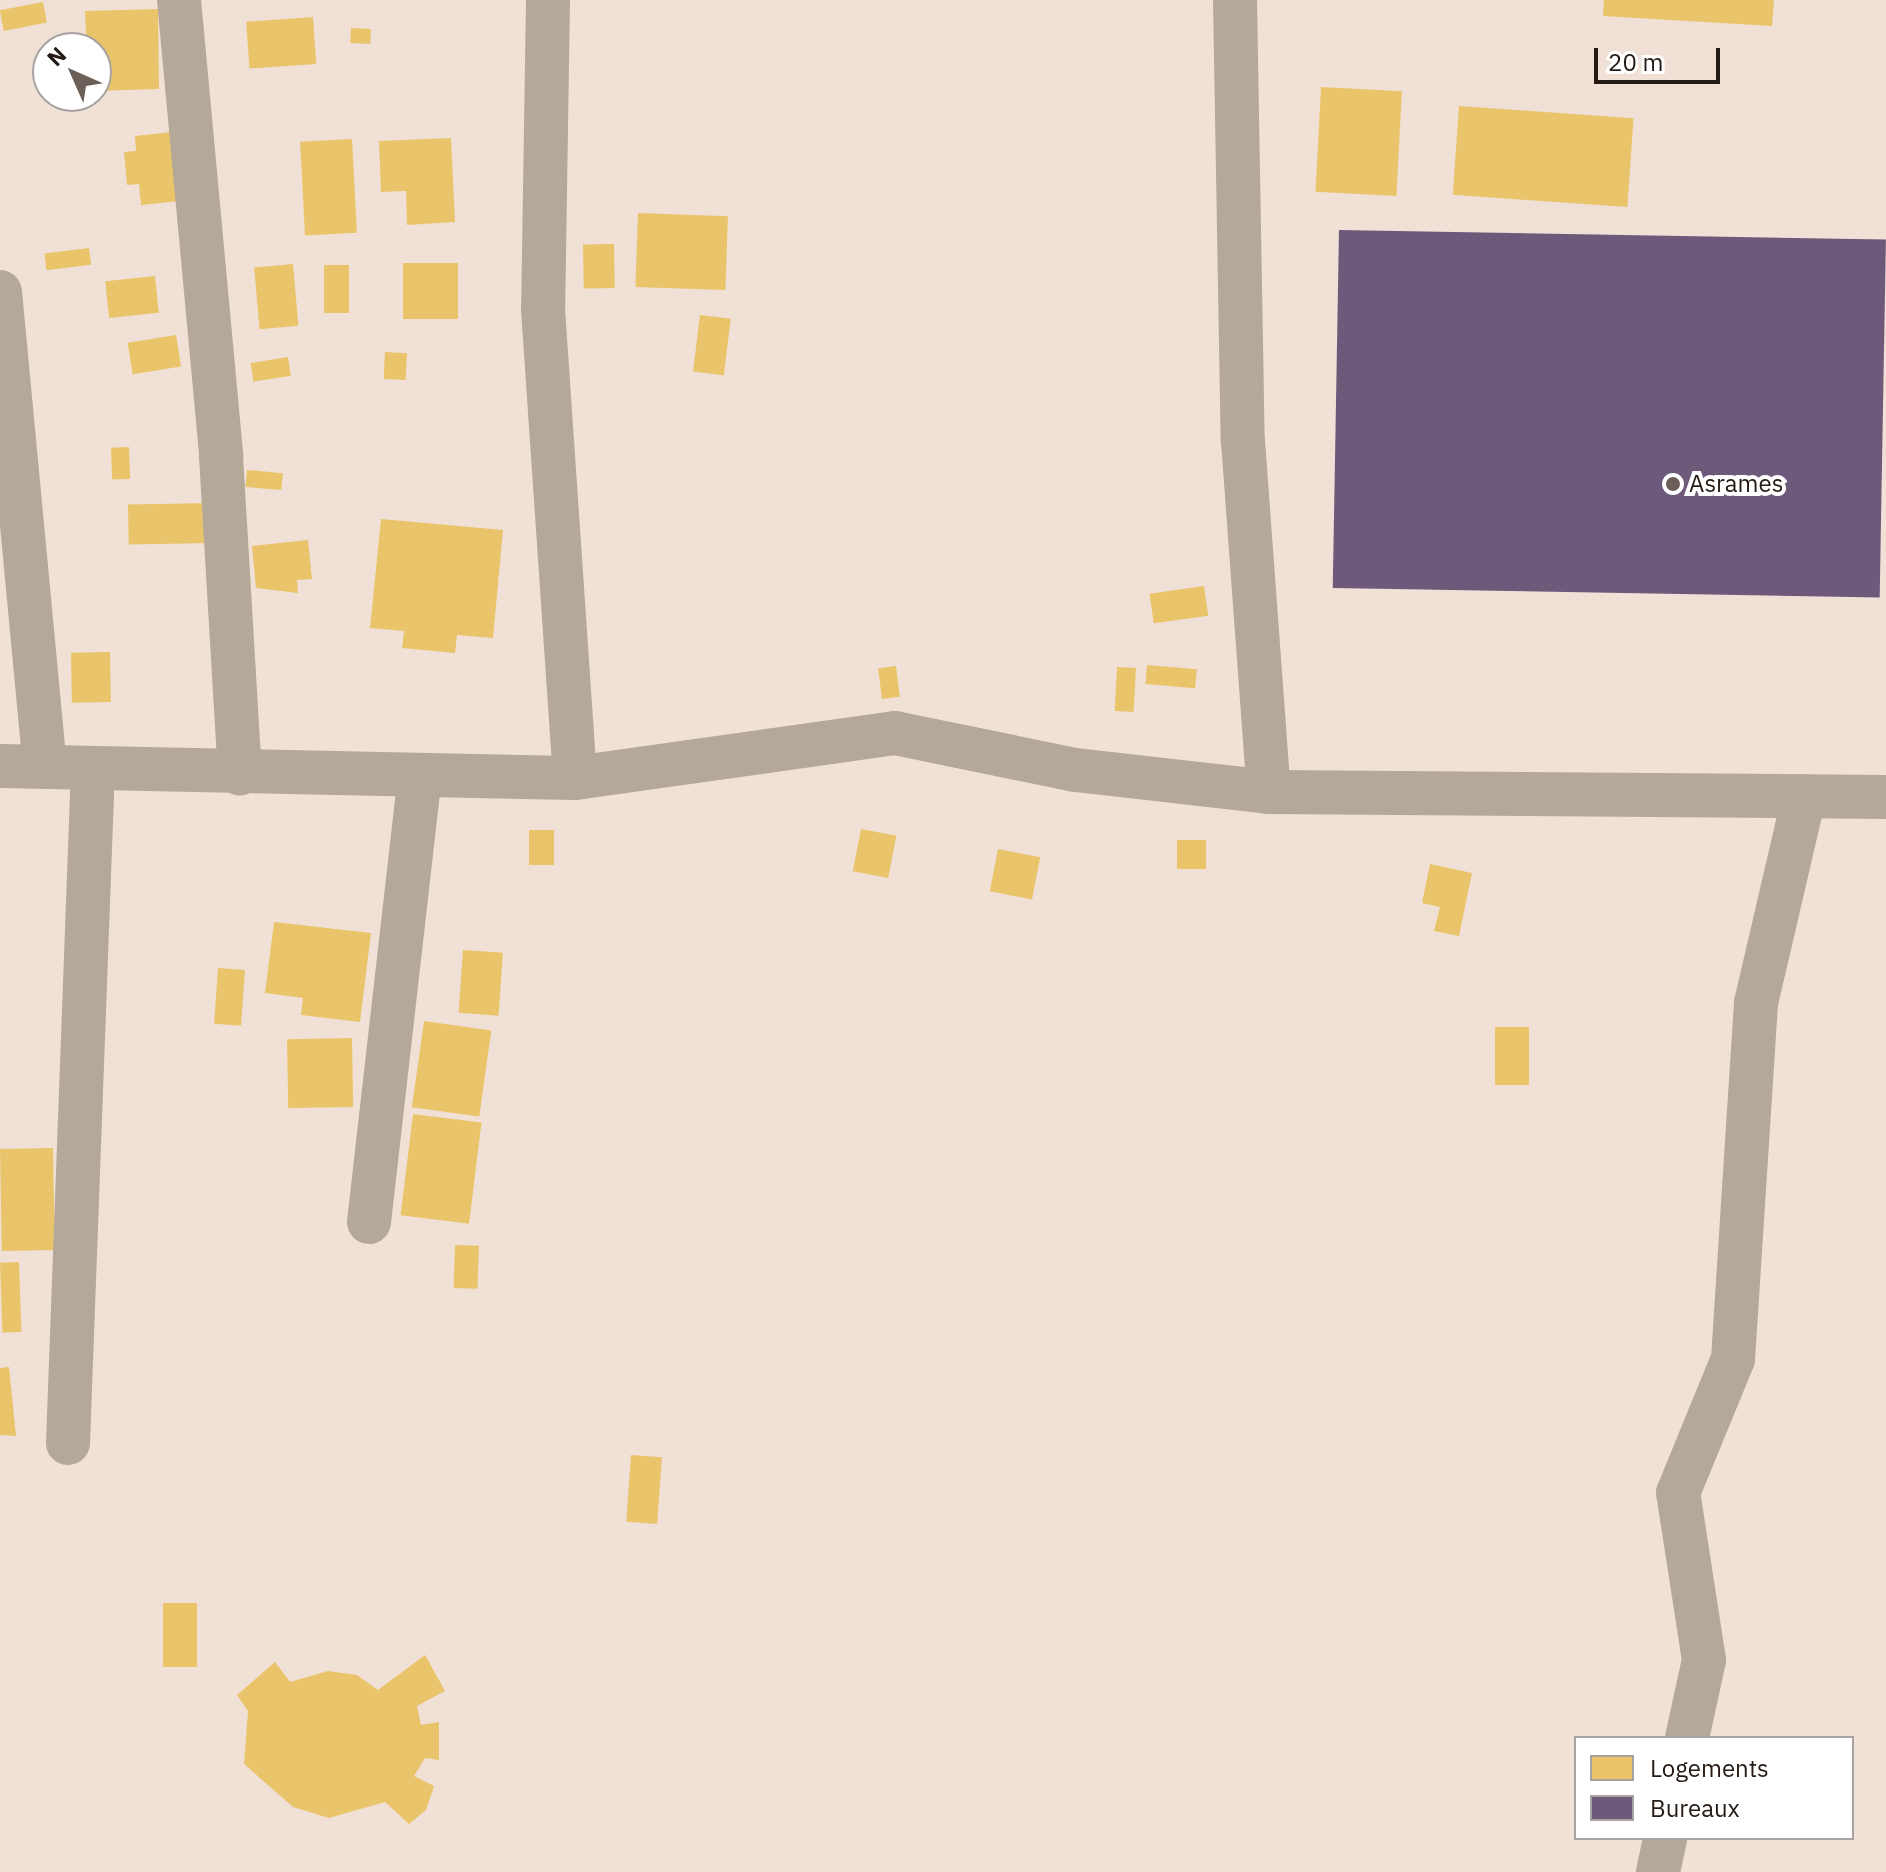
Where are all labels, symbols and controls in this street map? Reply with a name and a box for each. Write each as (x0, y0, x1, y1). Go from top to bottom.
north arrow (32, 32, 112, 112)
scale bar (1598, 32, 1724, 82)
text: N (40, 40, 72, 72)
text: 20 m (1608, 46, 1663, 78)
place label: Asrames (1689, 470, 1783, 498)
marker: Asrames (1664, 475, 1682, 493)
legend (1574, 1736, 1854, 1840)
text: Logements (1650, 1752, 1769, 1784)
text: Bureaux (1650, 1792, 1740, 1824)

